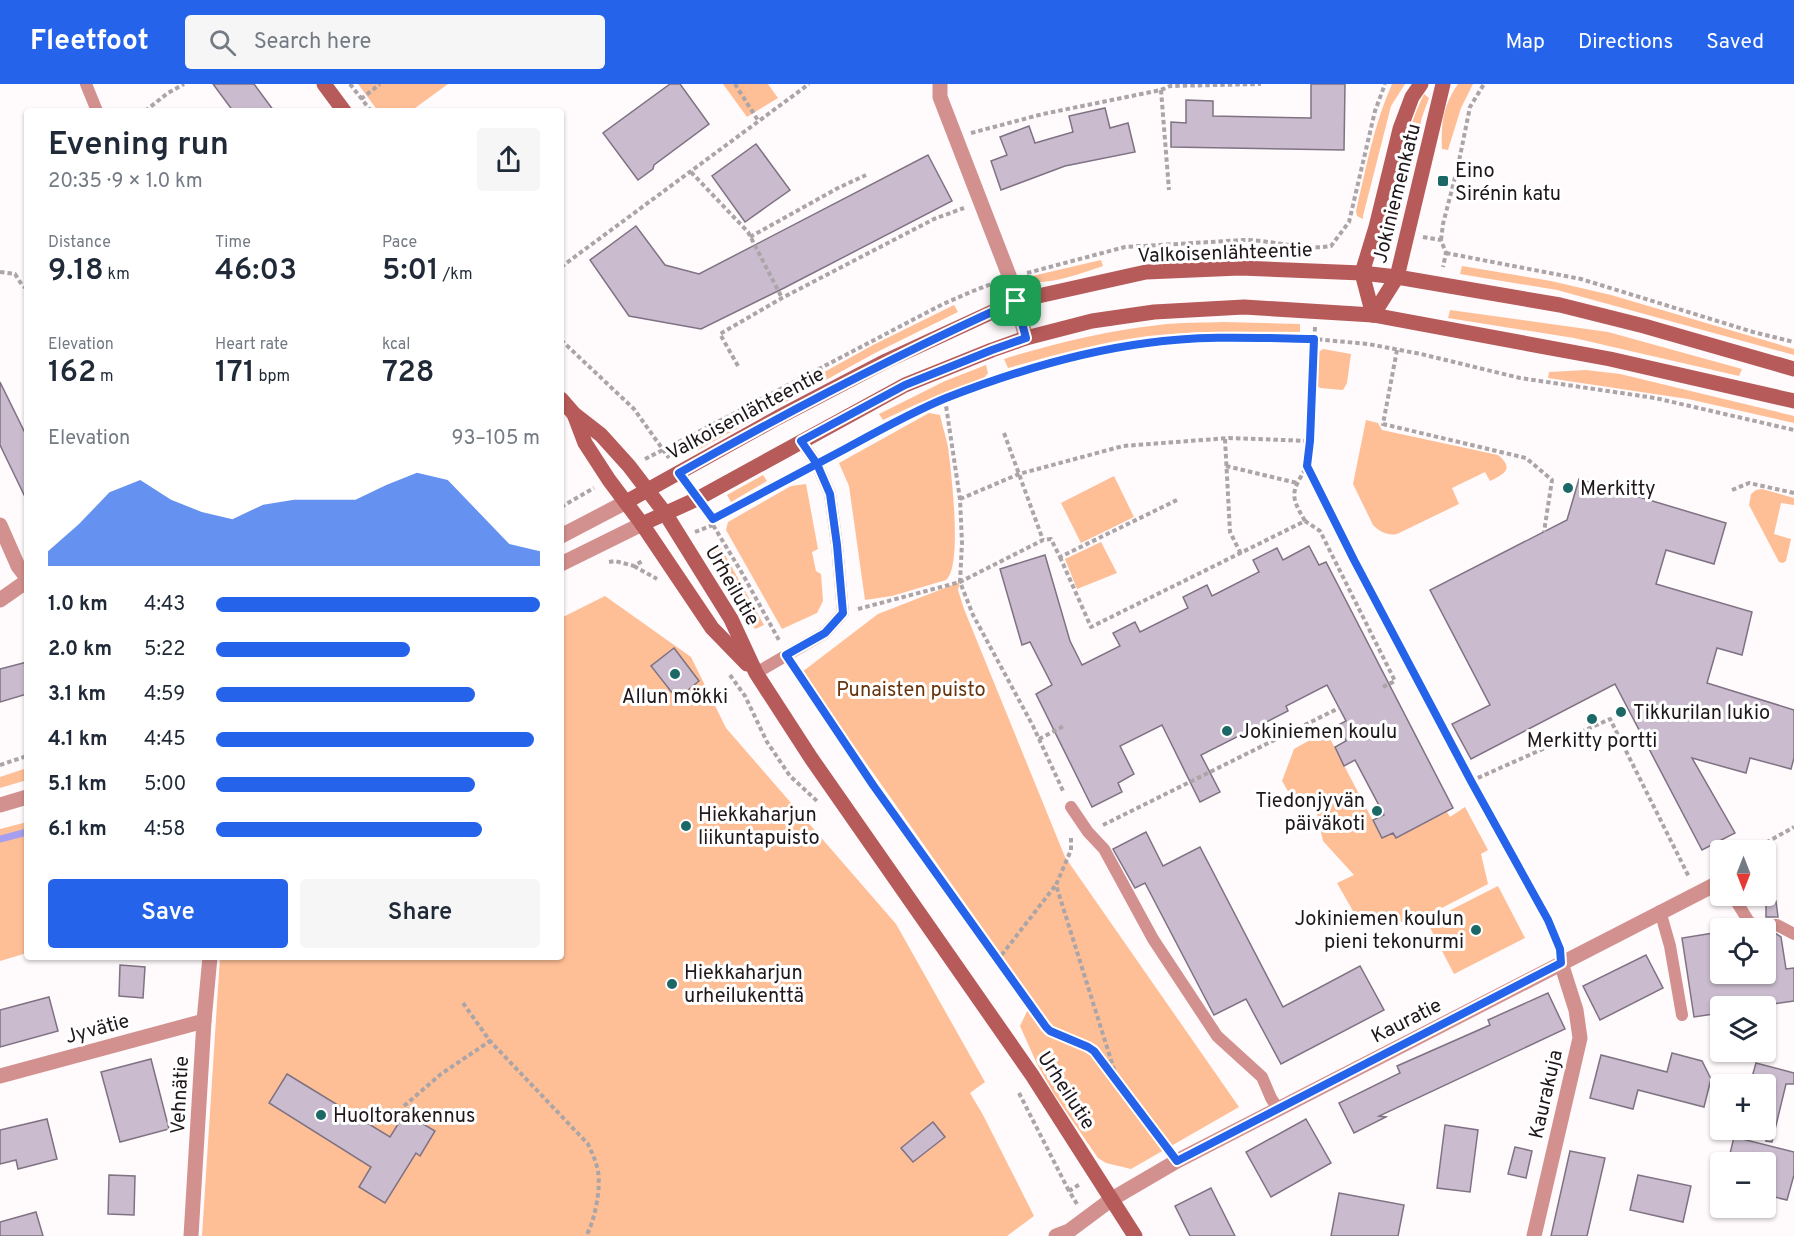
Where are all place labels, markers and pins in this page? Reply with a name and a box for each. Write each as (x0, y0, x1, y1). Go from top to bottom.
place label: Eino Sirénin katu (1455, 159, 1561, 208)
marker: Eino Sirénin katu (1436, 174, 1450, 188)
pin (990, 275, 1041, 326)
place label: Merkitty (1580, 477, 1656, 503)
marker: Merkitty (1561, 481, 1575, 495)
marker: Allun mökki (668, 667, 682, 681)
place label: Allun mökki (622, 685, 728, 711)
place label: Tikkurilan lukio (1633, 701, 1770, 727)
marker: Tikkurilan lukio (1614, 705, 1628, 719)
marker: Merkitty portti (1585, 712, 1599, 726)
place label: Jokiniemen koulu (1239, 720, 1397, 746)
marker: Jokiniemen koulu (1220, 724, 1234, 738)
place label: Merkitty portti (1527, 729, 1657, 755)
place label: Tiedonjyvän päiväkoti (1255, 789, 1365, 838)
place label: Hiekkaharjun liikuntapuisto (698, 803, 820, 852)
marker: Tiedonjyvän päiväkoti (1370, 804, 1384, 818)
marker: Hiekkaharjun liikuntapuisto (679, 819, 693, 833)
place label: Jokiniemen koulun pieni tekonurmi (1294, 907, 1464, 956)
marker: Jokiniemen koulun pieni tekonurmi (1469, 923, 1483, 937)
place label: Hiekkaharjun urheilukenttä (684, 961, 804, 1010)
marker: Hiekkaharjun urheilukenttä (665, 977, 679, 991)
place label: Huoltorakennus (333, 1104, 475, 1130)
marker: Huoltorakennus (314, 1108, 328, 1122)

